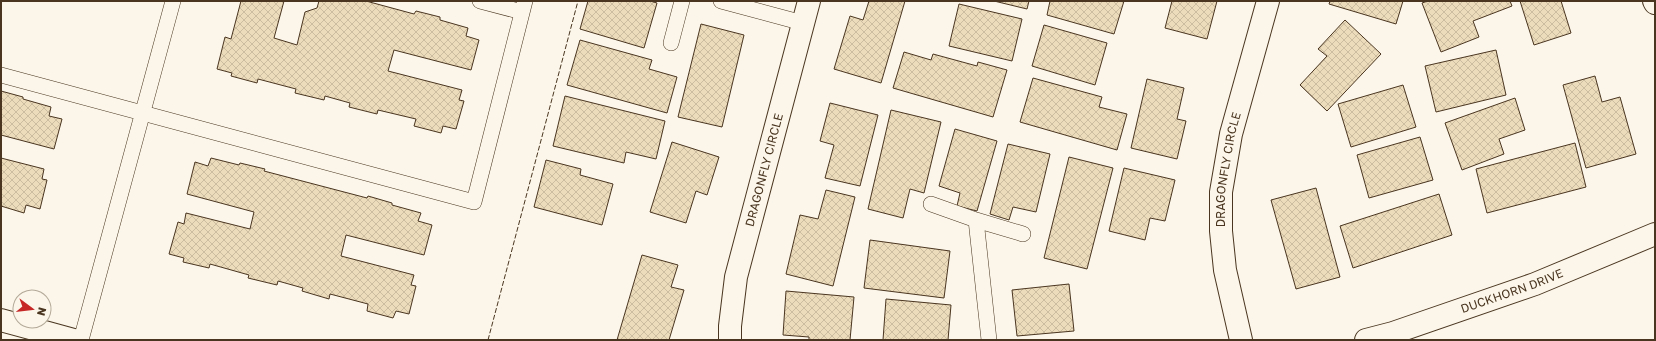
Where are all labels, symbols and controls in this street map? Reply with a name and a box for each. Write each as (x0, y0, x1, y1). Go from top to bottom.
street label: DRAGONFLY CIRCLE (1213, 110, 1244, 227)
street label: DRAGONFLY CIRCLE (742, 112, 786, 228)
street label: DUCKHORN DRIVE (1459, 265, 1565, 316)
north arrow (12, 289, 52, 329)
text: N (35, 306, 50, 317)

